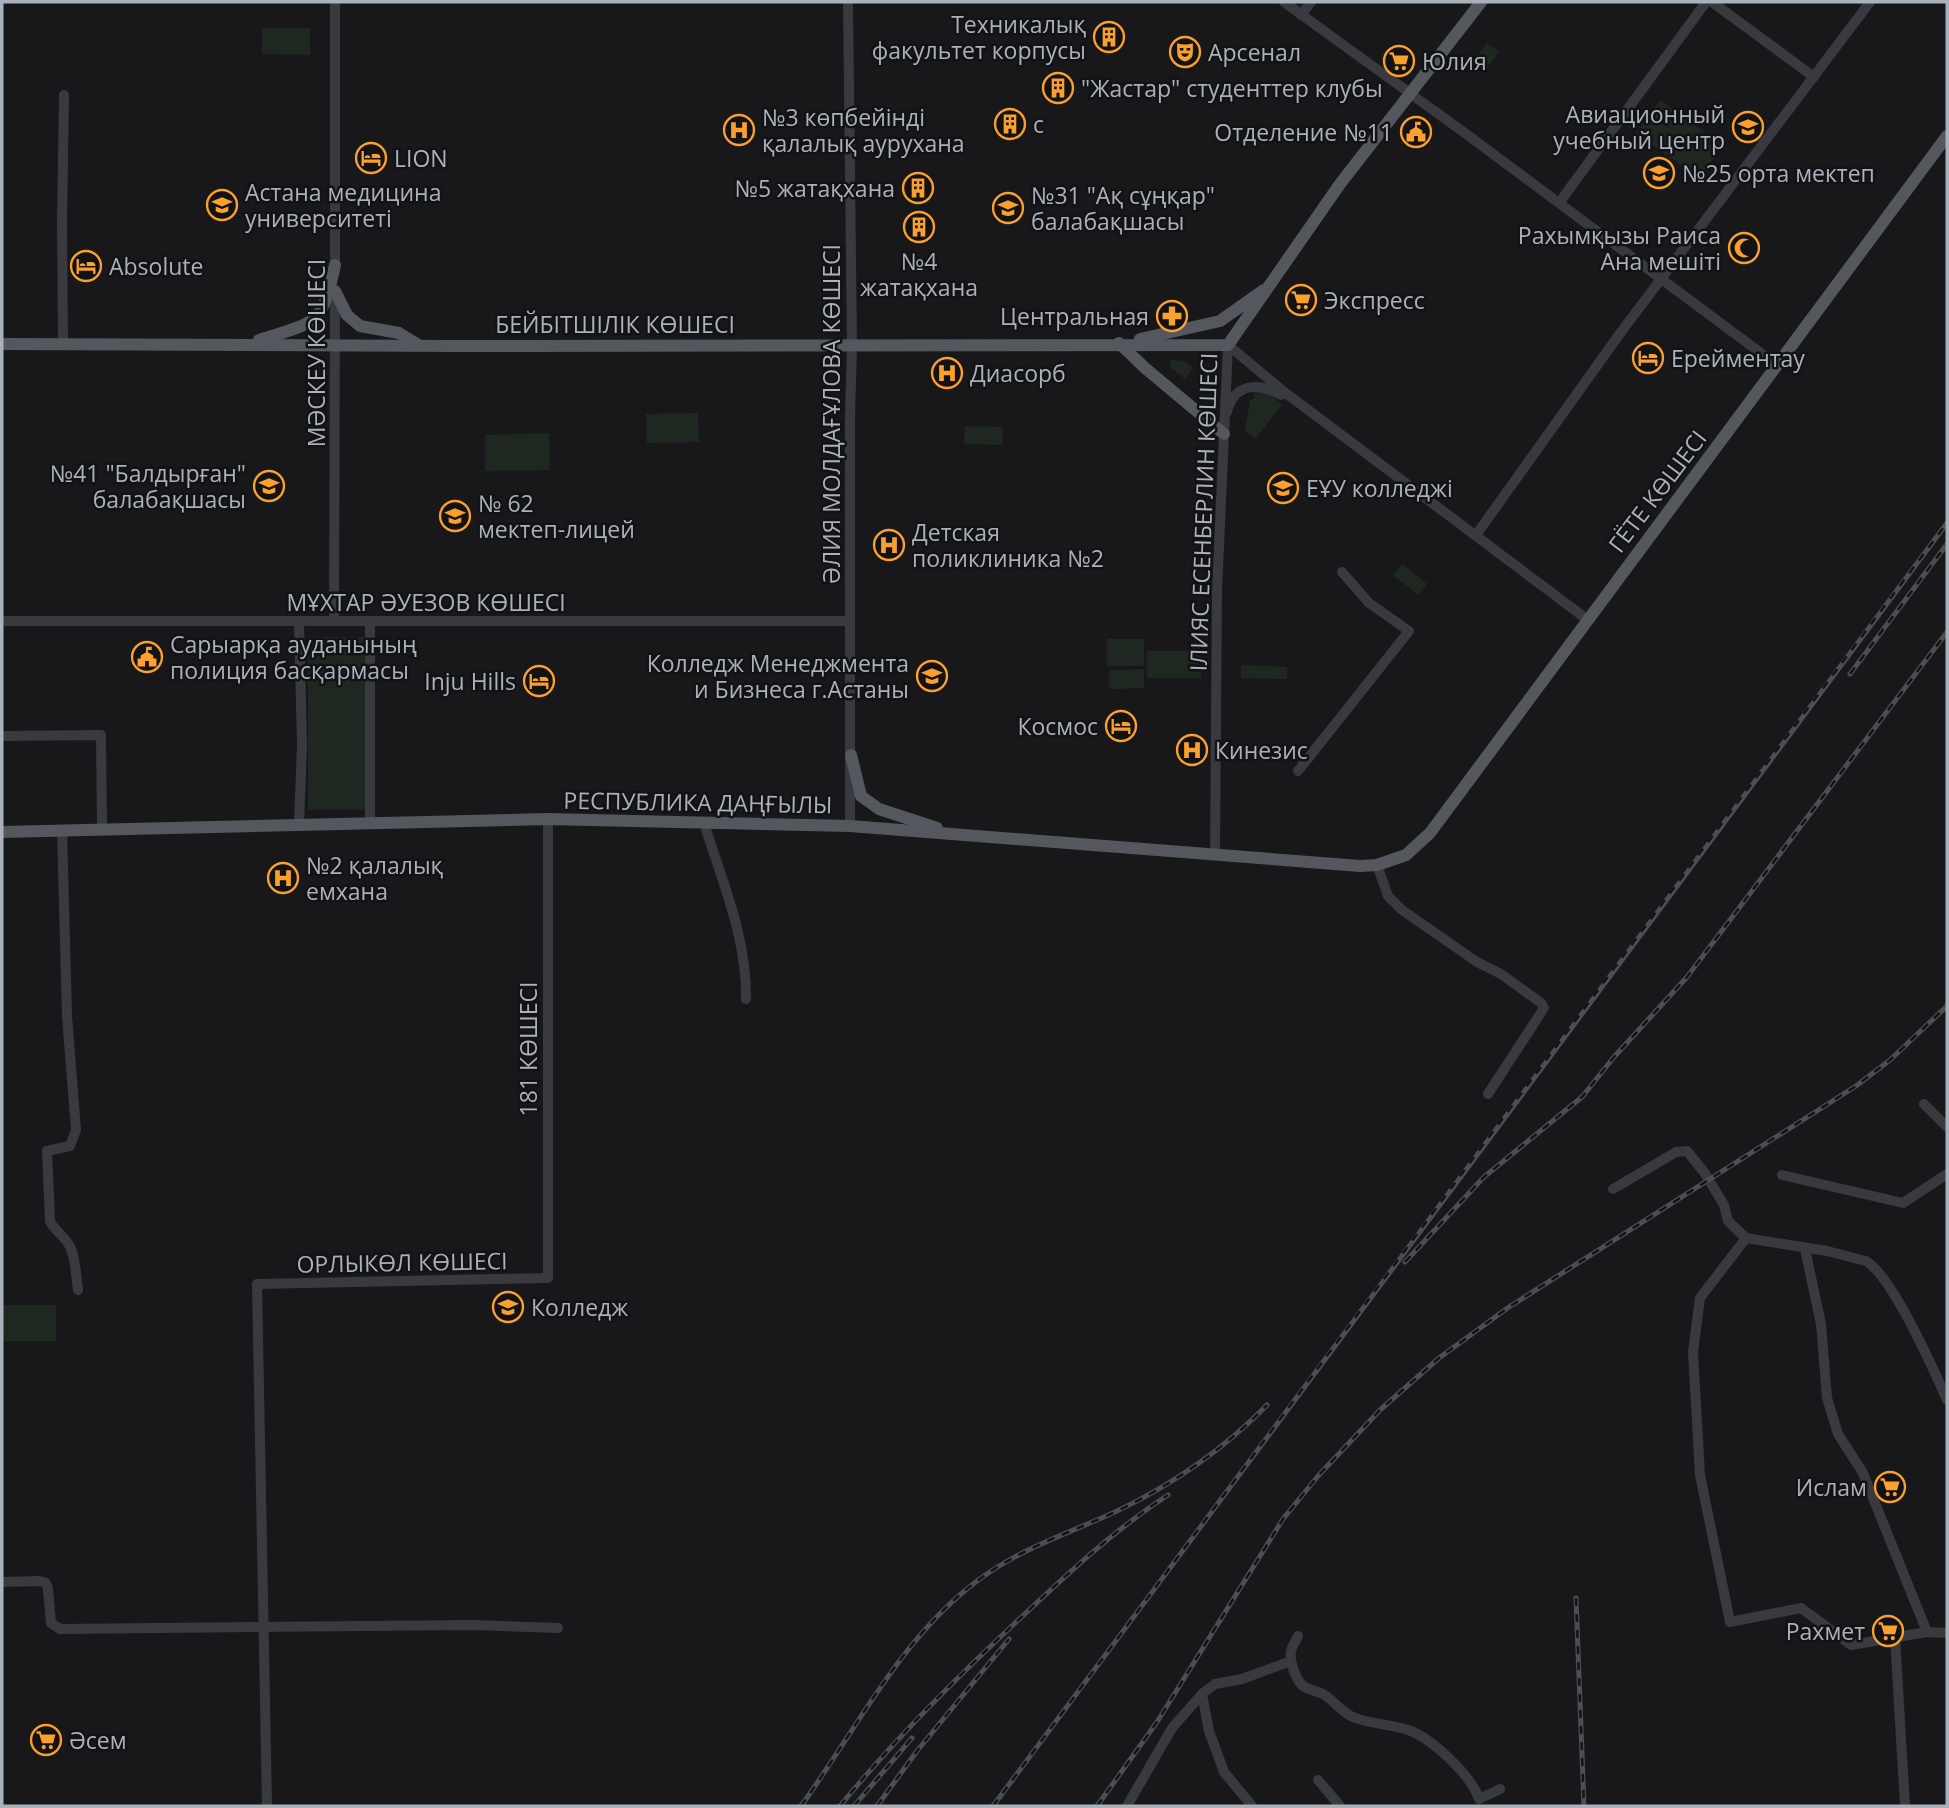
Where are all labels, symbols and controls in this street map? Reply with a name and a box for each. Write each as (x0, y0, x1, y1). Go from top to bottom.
place label: Техникалық факультет корпусы (872, 8, 1086, 66)
building icon: Техникалық факультет корпусы (1092, 20, 1126, 54)
theatre icon: Арсенал (1168, 35, 1202, 69)
place label: Арсенал (1208, 36, 1301, 68)
supermarket icon: Юлия (1382, 44, 1416, 78)
place label: Юлия (1422, 45, 1487, 77)
building icon: "Жастар" студенттер клубы (1041, 71, 1075, 105)
place label: "Жастар" студенттер клубы (1081, 72, 1383, 104)
place label: Авиационный учебный центр (1553, 98, 1725, 156)
place label: №3 көпбейінді қалалық аурухана (762, 101, 965, 159)
building icon: с (993, 107, 1027, 141)
place label: с (1033, 108, 1044, 140)
school or university icon: Авиационный учебный центр (1731, 110, 1765, 144)
hospital icon: №3 көпбейінді қалалық аурухана (722, 113, 756, 147)
public building icon: Отделение №11 (1399, 115, 1433, 149)
place label: Отделение №11 (1214, 116, 1393, 148)
hotel icon: LION (354, 141, 388, 175)
place label: LION (394, 142, 448, 174)
school or university icon: №25 орта мектеп (1642, 156, 1676, 190)
place label: №25 орта мектеп (1682, 157, 1875, 189)
building icon: №5 жатақхана (901, 171, 935, 205)
place label: №5 жатақхана (734, 172, 895, 204)
place label: Астана медицина университеті (245, 176, 441, 234)
place label: №31 "Ақ сұңқар" балабақшасы (1031, 179, 1215, 237)
school or university icon: Астана медицина университеті (205, 188, 239, 222)
school or university icon: №31 "Ақ сұңқар" балабақшасы (991, 191, 1025, 225)
building icon: №4 жатақхана (902, 210, 936, 244)
place label: Рахымқызы Раиса Ана мешіті (1518, 219, 1721, 277)
mosque icon: Рахымқызы Раиса Ана мешіті (1727, 231, 1761, 265)
street label: ӘЛИЯ МОЛДАҒҰЛОВА КӨШЕСІ (815, 244, 847, 584)
place label: №4 жатақхана (860, 245, 978, 303)
hotel icon: Absolute (69, 249, 103, 283)
place label: Absolute (109, 250, 203, 282)
street label: МӘСКЕУ КӨШЕСІ (300, 259, 332, 447)
supermarket icon: Экспресс (1284, 283, 1318, 317)
place label: Экспресс (1324, 284, 1425, 316)
pharmacy icon: Центральная (1155, 299, 1189, 333)
place label: Центральная (1000, 300, 1149, 332)
street label: БЕЙБІТШІЛІК КӨШЕСІ (495, 308, 735, 340)
hotel icon: Ерейментау (1631, 341, 1665, 375)
place label: Ерейментау (1671, 342, 1805, 374)
street label: ІЛИЯС ЕСЕНБЕРЛИН КӨШЕСІ (1181, 352, 1225, 672)
hospital icon: Диасорб (930, 356, 964, 390)
place label: Диасорб (970, 357, 1066, 389)
street label: ГЁТЕ КӨШЕСІ (1600, 423, 1714, 559)
place label: №41 "Балдырған" балабақшасы (50, 457, 246, 515)
school or university icon: №41 "Балдырған" балабақшасы (252, 469, 286, 503)
school or university icon: ЕҰУ колледжі (1266, 471, 1300, 505)
place label: ЕҰУ колледжі (1306, 472, 1453, 504)
place label: № 62 мектеп-лицей (478, 487, 635, 545)
school or university icon: № 62 мектеп-лицей (438, 499, 472, 533)
place label: Детская поликлиника №2 (912, 516, 1104, 574)
hospital icon: Детская поликлиника №2 (872, 528, 906, 562)
street label: МҰХТАР ӘУЕЗОВ КӨШЕСІ (286, 586, 566, 618)
place label: Сарыарқа ауданының полиция басқармасы (170, 628, 417, 686)
public building icon: Сарыарқа ауданының полиция басқармасы (130, 640, 164, 674)
place label: Колледж Менеджмента и Бизнеса г.Астаны (647, 647, 909, 705)
school or university icon: Колледж Менеджмента и Бизнеса г.Астаны (915, 659, 949, 693)
hotel icon: Inju Hills (522, 664, 556, 698)
place label: Inju Hills (424, 665, 516, 697)
hotel icon: Космос (1104, 709, 1138, 743)
place label: Космос (1017, 710, 1098, 742)
hospital icon: Кинезис (1175, 733, 1209, 767)
place label: Кинезис (1215, 734, 1308, 766)
street label: РЕСПУБЛИКА ДАҢҒЫЛЫ (563, 784, 833, 820)
place label: №2 қалалық емхана (306, 849, 444, 907)
hospital icon: №2 қалалық емхана (266, 861, 300, 895)
street label: 181 КӨШЕСІ (512, 982, 544, 1116)
street label: ОРЛЫКӨЛ КӨШЕСІ (296, 1244, 508, 1280)
school or university icon: Колледж (491, 1290, 525, 1324)
place label: Колледж (531, 1291, 628, 1323)
supermarket icon: Ислам (1873, 1470, 1907, 1504)
place label: Ислам (1796, 1471, 1867, 1503)
supermarket icon: Рахмет (1871, 1614, 1905, 1648)
place label: Рахмет (1786, 1615, 1865, 1647)
supermarket icon: Әсем (29, 1723, 63, 1757)
place label: Әсем (69, 1724, 127, 1756)

